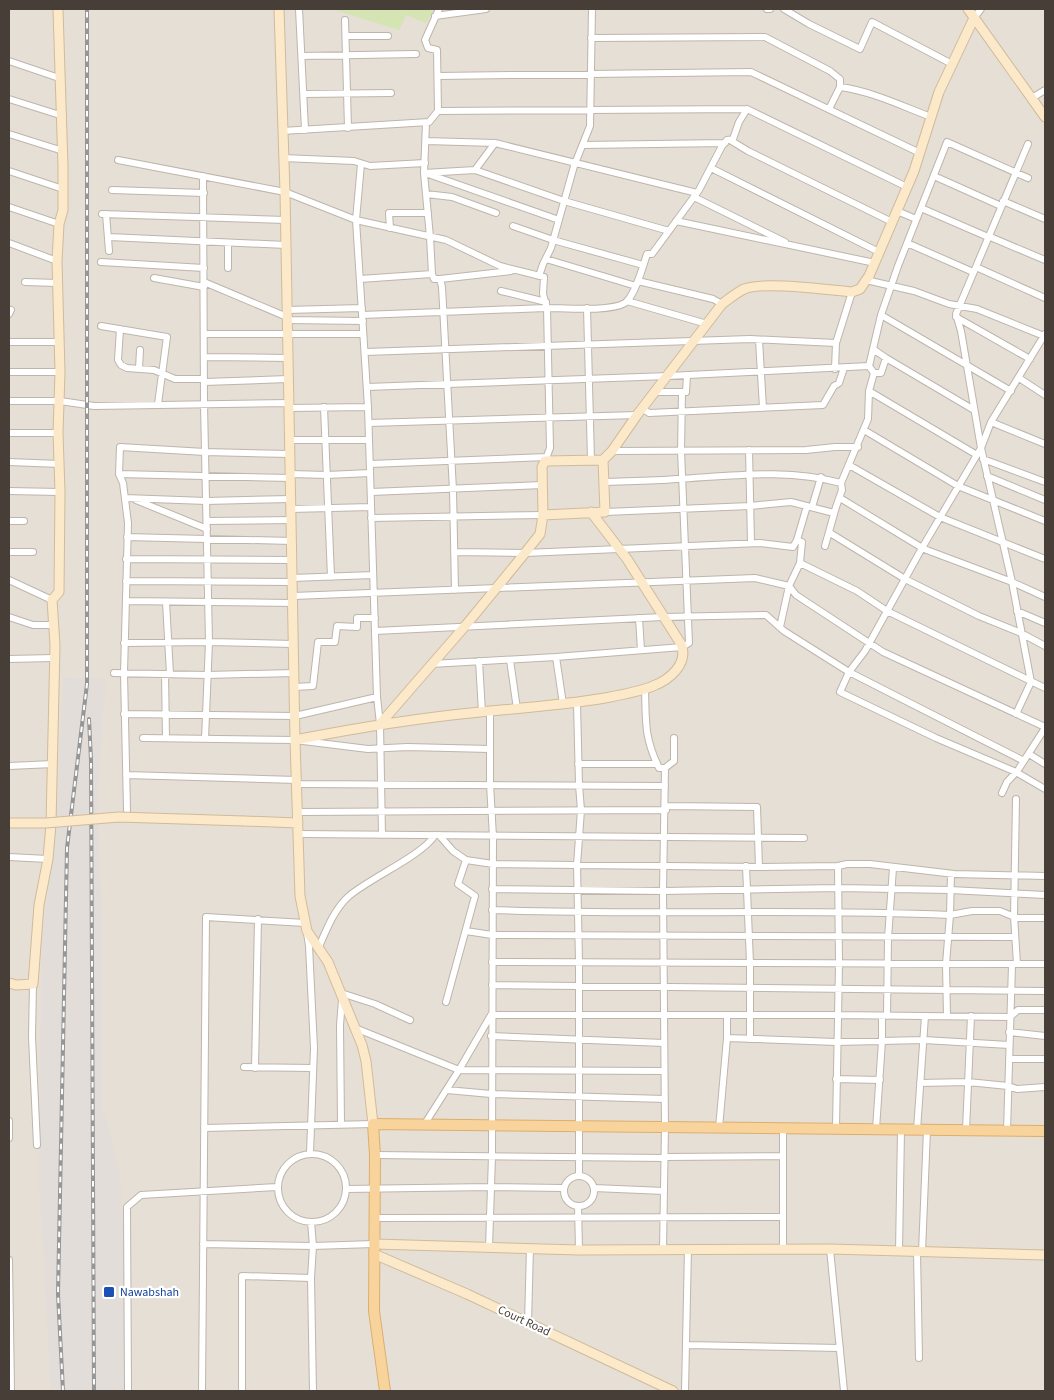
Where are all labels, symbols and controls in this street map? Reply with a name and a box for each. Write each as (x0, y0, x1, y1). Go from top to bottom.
place label: Nawabshah (120, 1284, 179, 1301)
marker: Nawabshah (102, 1285, 116, 1299)
street label: Court Road (495, 1301, 553, 1341)

